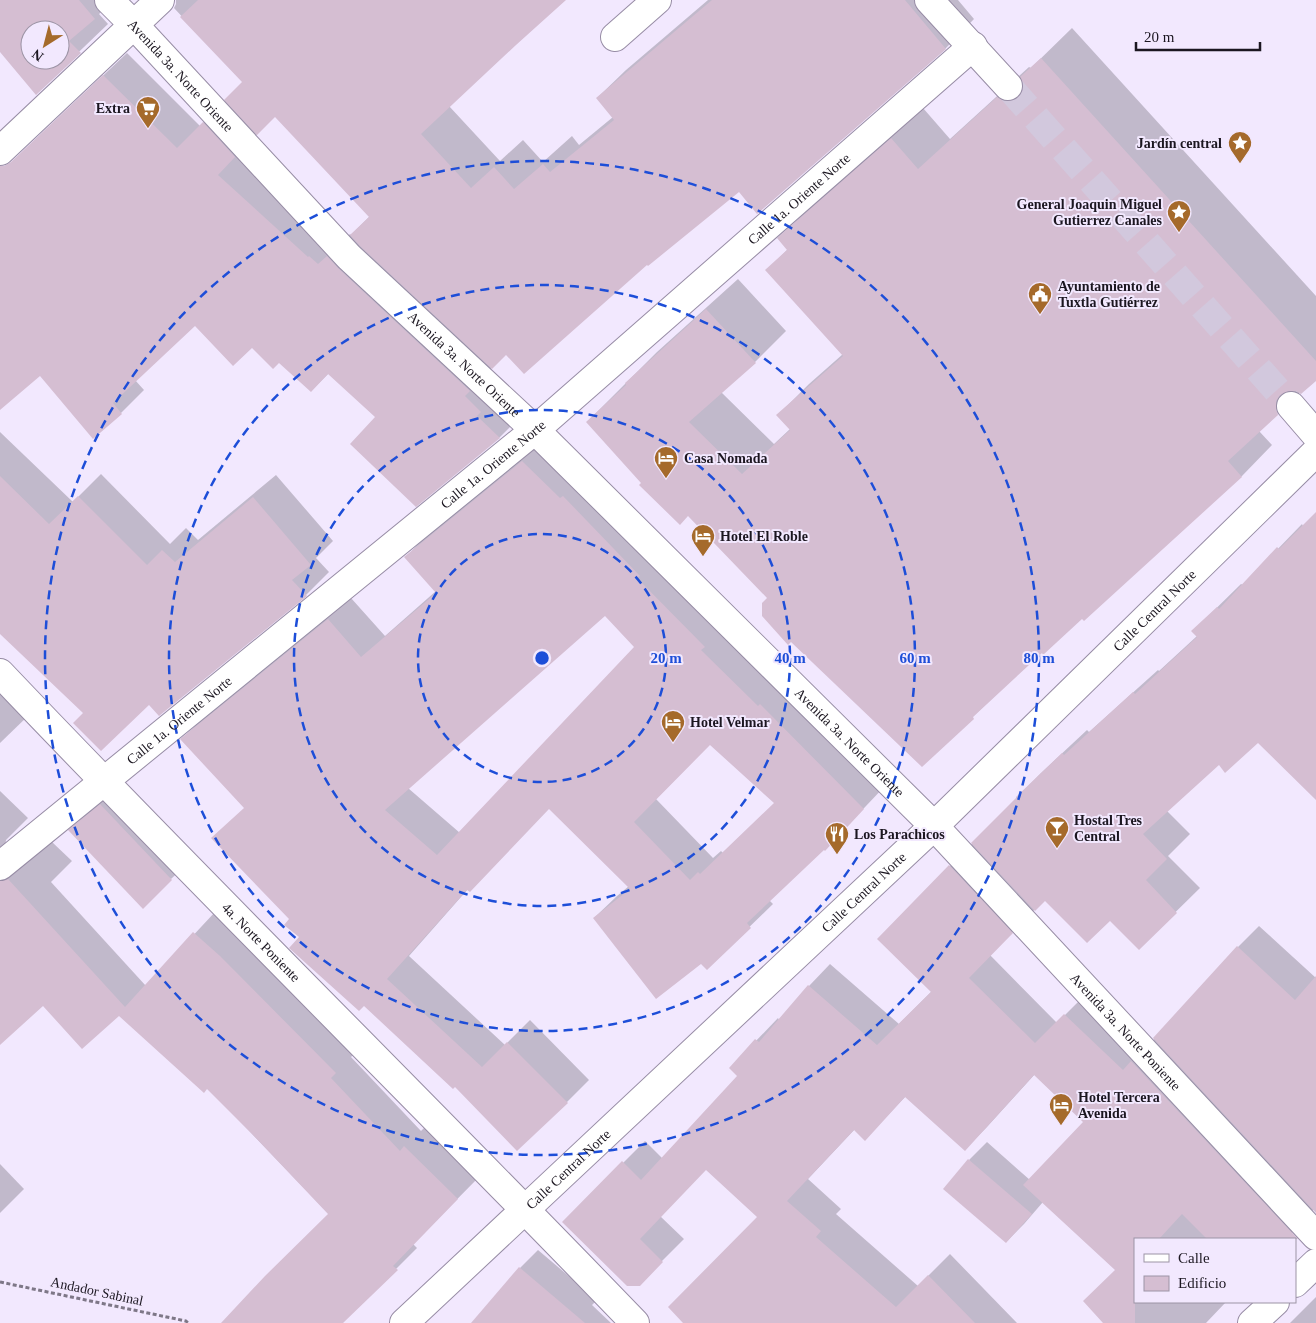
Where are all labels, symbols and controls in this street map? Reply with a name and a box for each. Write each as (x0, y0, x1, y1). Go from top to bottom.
street label: Avenida 3a. Norte Oriente (125, 16, 236, 135)
north arrow (20, 20, 70, 70)
scale bar (1136, 20, 1260, 52)
text: 20 m (1144, 29, 1175, 45)
text: N (29, 46, 46, 64)
supermarket icon: Extra (135, 95, 161, 129)
place label: Extra (96, 101, 130, 116)
place icon: Jardín central (1227, 130, 1253, 164)
place label: Jardín central (1137, 136, 1222, 151)
street label: Calle 1a. Oriente Norte (745, 150, 853, 248)
place label: General Joaquin Miguel Gutierrez Canales (1017, 197, 1163, 228)
place icon: General Joaquin Miguel Gutierrez Canales (1166, 199, 1192, 233)
place label: Ayuntamiento de Tuxtla Gutiérrez (1058, 279, 1160, 310)
public building icon: Ayuntamiento de Tuxtla Gutiérrez (1027, 281, 1053, 315)
street label: Avenida 3a. Norte Oriente (405, 309, 523, 420)
street label: Calle 1a. Oriente Norte (438, 417, 549, 512)
hotel icon: Casa Nomada (653, 445, 679, 479)
place label: Casa Nomada (684, 451, 768, 466)
hotel icon: Hotel El Roble (690, 523, 716, 557)
place label: Hotel El Roble (720, 529, 808, 544)
street label: Calle Central Norte (1110, 567, 1199, 654)
centre of rings (533, 649, 551, 667)
text: 20 m (650, 650, 682, 666)
text: 40 m (774, 650, 806, 666)
text: 60 m (899, 650, 931, 666)
text: 80 m (1023, 650, 1055, 666)
street label: Calle 1a. Oriente Norte (124, 673, 235, 768)
street label: Avenida 3a. Norte Oriente (792, 685, 907, 800)
hotel icon: Hotel Velmar (660, 709, 686, 743)
place label: Hotel Velmar (690, 715, 770, 730)
place label: Hostal Tres Central (1074, 813, 1143, 844)
bar icon: Hostal Tres Central (1044, 815, 1070, 849)
restaurant icon: Los Parachicos (824, 821, 850, 855)
place label: Los Parachicos (854, 827, 945, 842)
street label: Calle Central Norte (819, 849, 909, 935)
street label: 4a. Norte Poniente (219, 900, 303, 985)
street label: Avenida 3a. Norte Poniente (1067, 970, 1183, 1094)
place label: Hotel Tercera Avenida (1078, 1090, 1160, 1121)
hotel icon: Hotel Tercera Avenida (1048, 1092, 1074, 1126)
street label: Calle Central Norte (523, 1126, 614, 1212)
legend (1134, 1238, 1296, 1303)
text: Calle (1178, 1250, 1210, 1266)
street label: Andador Sabinal (49, 1274, 145, 1309)
text: Edificio (1178, 1275, 1226, 1291)

